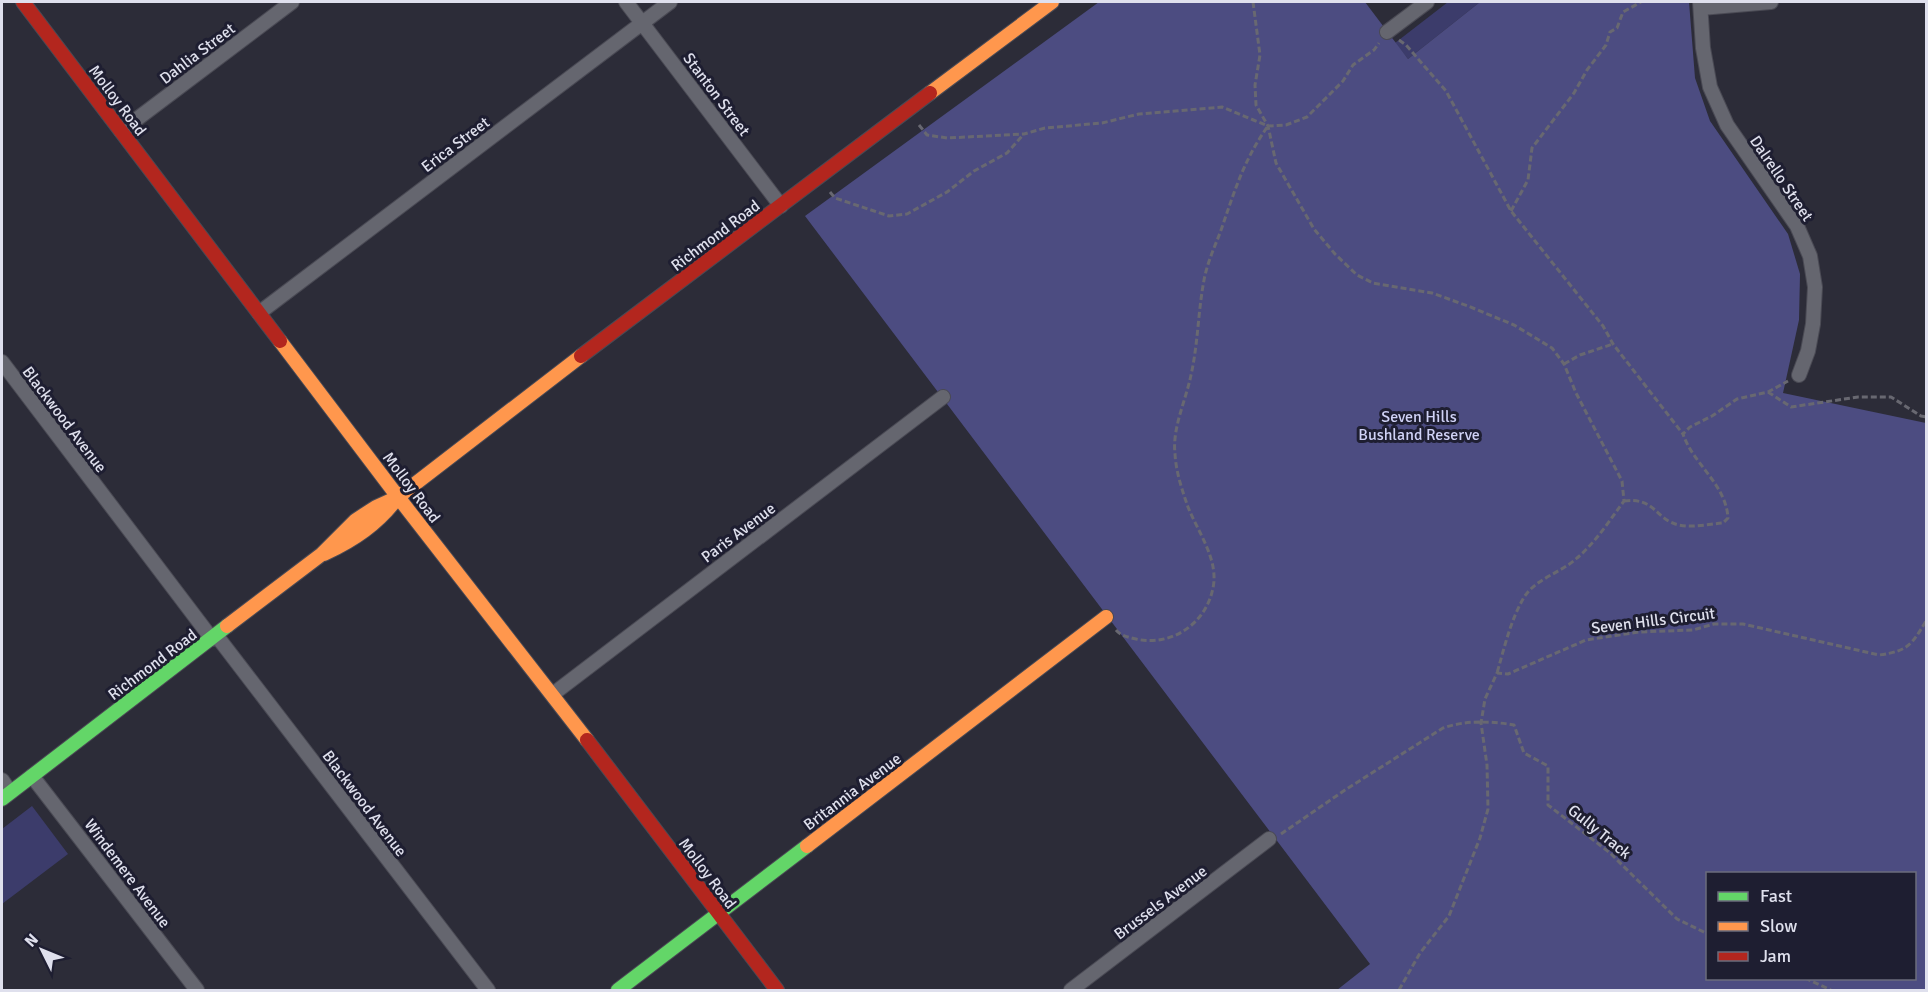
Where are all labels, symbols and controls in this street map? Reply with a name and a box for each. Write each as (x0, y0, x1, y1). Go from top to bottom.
street label: Dahlia Street (156, 19, 240, 89)
street label: Stanton Street (678, 49, 754, 140)
street label: Molloy Road (84, 61, 150, 140)
street label: Erica Street (417, 112, 494, 177)
street label: Dalrello Street (1745, 132, 1817, 226)
street label: Richmond Road (667, 196, 764, 276)
street label: Blackwood Avenue (18, 362, 111, 477)
park label: Seven Hills Bushland Reserve (1358, 407, 1480, 445)
street label: Molloy Road (378, 448, 444, 527)
street label: Paris Avenue (697, 498, 780, 567)
street label: Seven Hills Circuit (1590, 603, 1717, 639)
street label: Richmond Road (104, 625, 201, 705)
street label: Blackwood Avenue (318, 746, 411, 861)
street label: Britannia Avenue (800, 749, 905, 835)
street label: Gully Track (1564, 800, 1635, 863)
street label: Windemere Avenue (80, 815, 175, 932)
street label: Molloy Road (674, 834, 740, 913)
street label: Brussels Avenue (1110, 861, 1211, 944)
legend (1706, 872, 1916, 980)
text: Fast (1760, 885, 1792, 907)
text: Slow (1760, 915, 1797, 937)
north arrow (12, 920, 72, 980)
text: N (21, 930, 43, 951)
text: Jam (1760, 945, 1791, 967)

